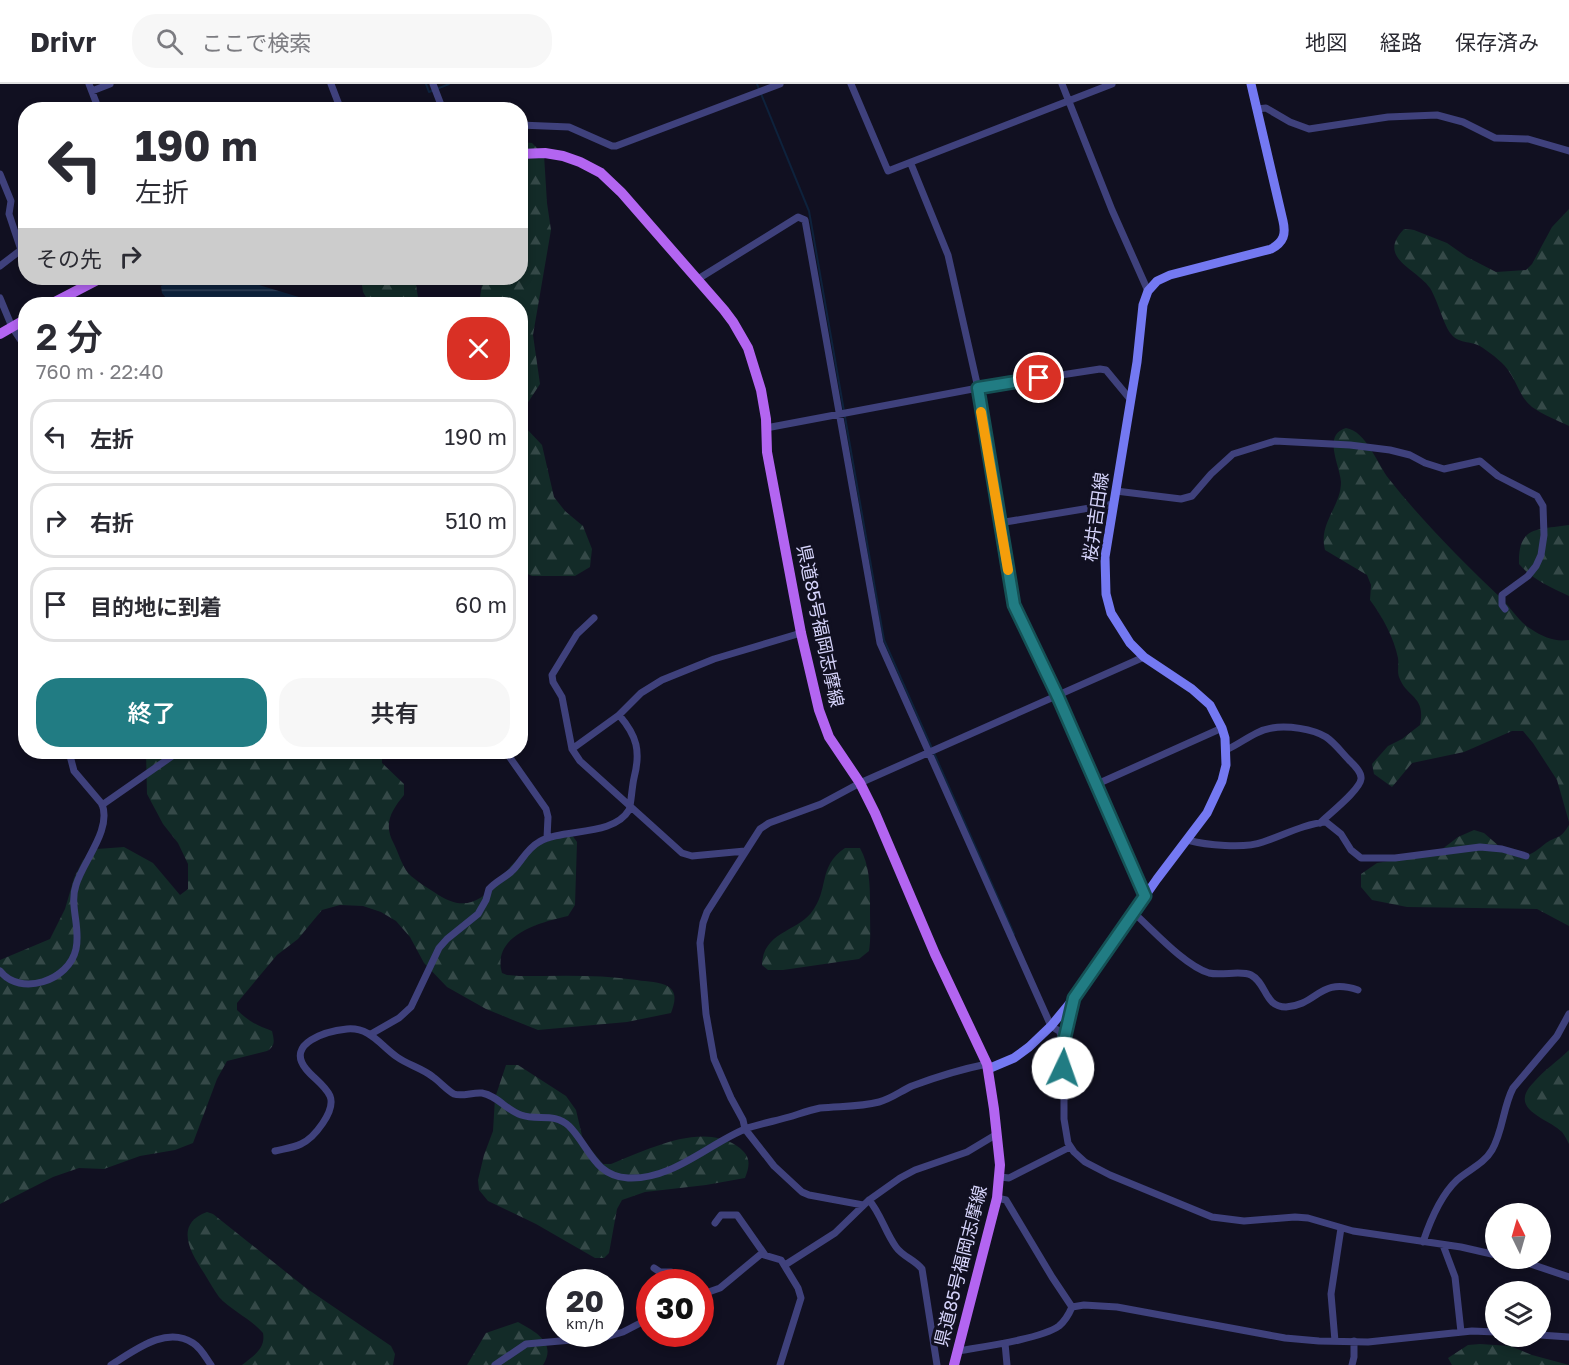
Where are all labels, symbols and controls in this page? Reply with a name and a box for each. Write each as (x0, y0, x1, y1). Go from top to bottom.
search box (132, 14, 552, 68)
text: Drivr (30, 25, 96, 58)
icon: search (153, 25, 186, 58)
text: ここで検索 (201, 29, 311, 56)
text: 地図 (1305, 29, 1347, 55)
text: 経路 (1380, 29, 1422, 55)
text: 保存済み (1455, 29, 1539, 55)
text: 190 m (135, 120, 258, 170)
icon: left (36, 126, 114, 204)
text: 左折 (135, 176, 189, 208)
icon: right (114, 240, 147, 273)
text: その先 (36, 245, 102, 272)
text: 2 分 (36, 315, 103, 358)
button: close (447, 317, 510, 380)
pin (1013, 352, 1064, 403)
text: 760 m · 22:40 (36, 359, 164, 383)
icon: arrive (1022, 361, 1055, 394)
icon: left (39, 420, 72, 453)
text: 190 m (444, 423, 507, 450)
text: 左折 (90, 425, 134, 452)
street label: 桜井吉田線 (1078, 471, 1112, 563)
icon: right (39, 504, 72, 537)
text: 510 m (445, 507, 507, 534)
text: 右折 (90, 509, 134, 536)
street label: 県道85号福岡志摩線 (793, 543, 849, 709)
icon: arrive (39, 588, 72, 621)
text: 60 m (455, 591, 507, 618)
text: 目的地に到着 (90, 593, 222, 620)
button: 終了 (36, 678, 267, 747)
button: 共有 (279, 678, 510, 747)
position arrow (1031, 1036, 1095, 1100)
street label: 県道85号福岡志摩線 (929, 1183, 991, 1349)
north arrow (1485, 1203, 1551, 1269)
map controls (1485, 1203, 1551, 1347)
speed limit sign: 30 (636, 1269, 714, 1347)
button: layers (1485, 1281, 1551, 1347)
text: 20 (566, 1283, 604, 1319)
text: km/h (566, 1314, 604, 1332)

